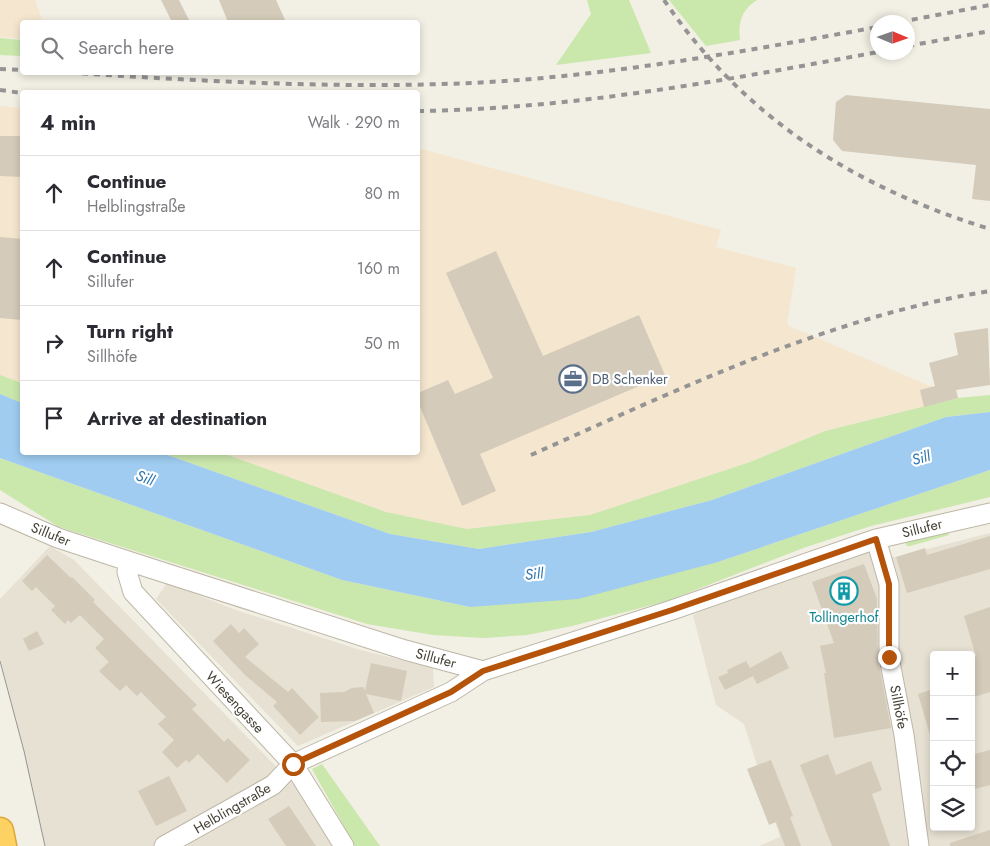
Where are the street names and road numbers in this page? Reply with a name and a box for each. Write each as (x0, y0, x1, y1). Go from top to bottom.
street label: Sillufer (900, 513, 945, 543)
street label: Sillufer (28, 517, 74, 551)
street label: Sillufer (414, 643, 459, 673)
street label: Wiesengasse (201, 667, 269, 737)
street label: Sillhöfe (885, 684, 913, 730)
street label: Helblingstraße (190, 778, 274, 838)

